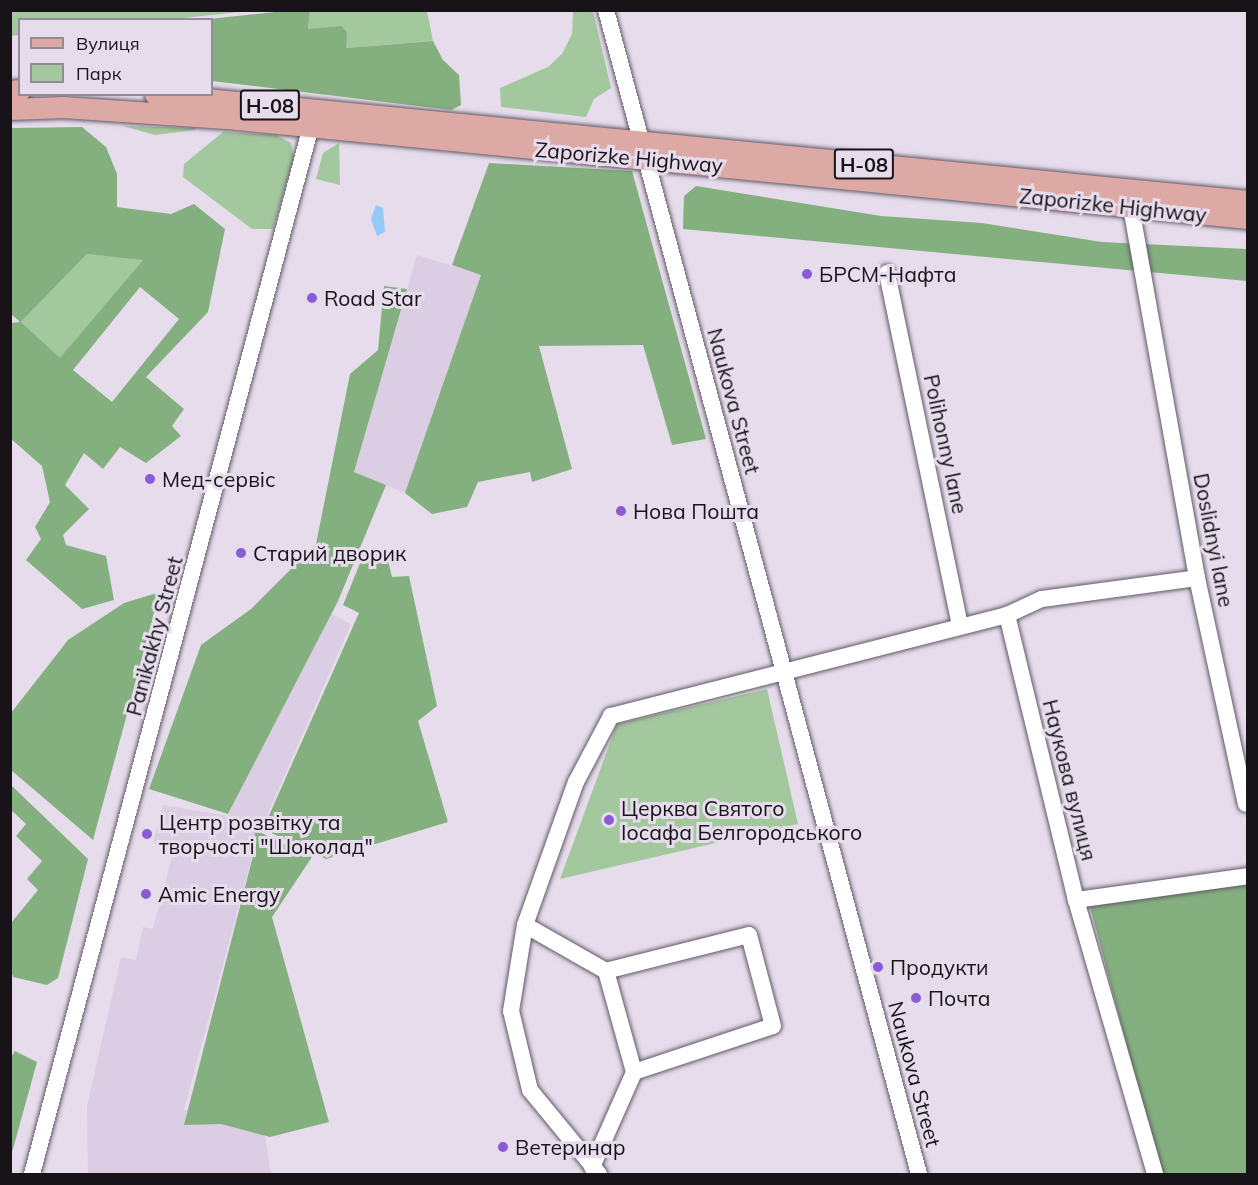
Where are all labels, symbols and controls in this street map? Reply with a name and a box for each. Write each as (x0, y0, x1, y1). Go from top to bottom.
legend (18, 18, 213, 96)
text: Вулиця (76, 32, 140, 55)
text: Парк (76, 62, 121, 85)
road number: Н-08 (238, 88, 302, 122)
street label: Zaporizke Highway (534, 136, 724, 178)
road number: Н-08 (832, 147, 896, 181)
street label: Zaporizke Highway (1018, 183, 1208, 227)
place label: БРСМ-Нафта (819, 261, 956, 287)
marker: БРСМ-Нафта (800, 267, 814, 281)
place label: Road Star (324, 285, 422, 311)
marker: Road Star (305, 291, 319, 305)
street label: Naukova Street (702, 325, 766, 477)
street label: Polihonny lane (919, 372, 973, 516)
place label: Мед-сервіс (162, 466, 276, 492)
street label: Doslidnyi lane (1189, 471, 1239, 609)
marker: Мед-сервіс (143, 472, 157, 486)
place label: Нова Пошта (633, 498, 759, 524)
marker: Нова Пошта (614, 504, 628, 518)
place label: Старий дворик (253, 540, 406, 566)
marker: Старий дворик (234, 546, 248, 560)
street label: Panikakhy Street (121, 553, 187, 719)
street label: Наукова вулиця (1038, 697, 1102, 863)
place label: Церква Святого Іосафа Белгородського (621, 795, 862, 845)
place label: Центр розвітку та творчості "Шоколад" (159, 809, 373, 859)
marker: Церква Святого Іосафа Белгородського (602, 813, 616, 827)
marker: Центр розвітку та творчості "Шоколад" (140, 827, 154, 841)
place label: Amic Energy (158, 881, 280, 907)
marker: Amic Energy (139, 887, 153, 901)
place label: Продукти (890, 954, 989, 980)
marker: Продукти (871, 960, 885, 974)
place label: Почта (928, 985, 990, 1011)
marker: Почта (909, 991, 923, 1005)
street label: Naukova Street (883, 998, 947, 1150)
place label: Ветеринар (515, 1134, 626, 1160)
marker: Ветеринар (496, 1140, 510, 1154)

